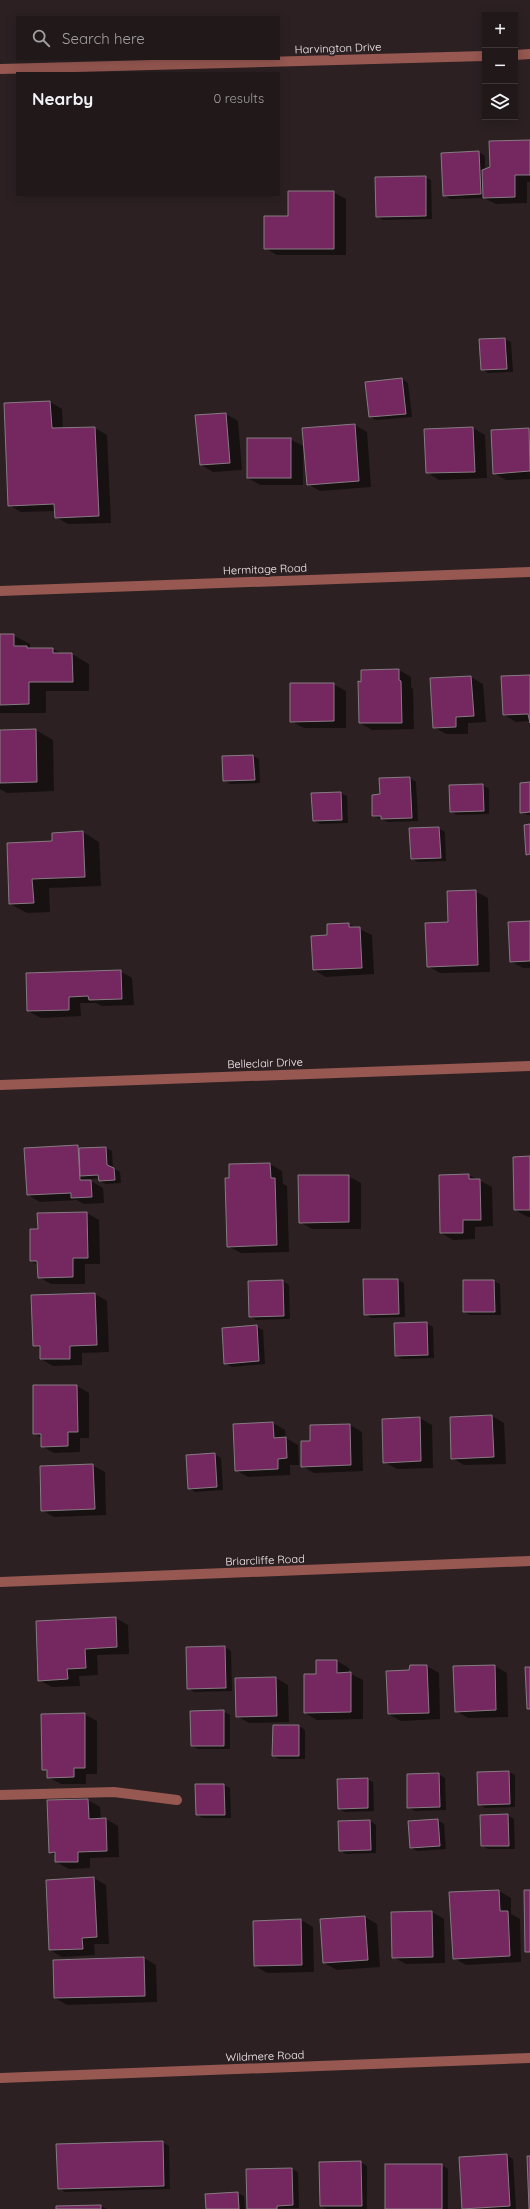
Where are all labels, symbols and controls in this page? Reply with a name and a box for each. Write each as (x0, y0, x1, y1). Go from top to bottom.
map controls (482, 12, 518, 120)
button: + (482, 12, 518, 48)
search box (16, 16, 280, 60)
icon: search (30, 27, 52, 49)
text: Search here (62, 29, 145, 48)
street label: Harvington Drive (294, 39, 382, 57)
button: − (482, 48, 518, 84)
button: layers (482, 84, 518, 120)
text: Nearby (32, 88, 93, 109)
text: 0 results (213, 90, 264, 106)
street label: Hermitage Road (223, 561, 307, 577)
street label: Belleclair Drive (227, 1055, 303, 1071)
street label: Briarcliffe Road (225, 1552, 305, 1568)
street label: Wildmere Road (225, 2048, 305, 2064)

